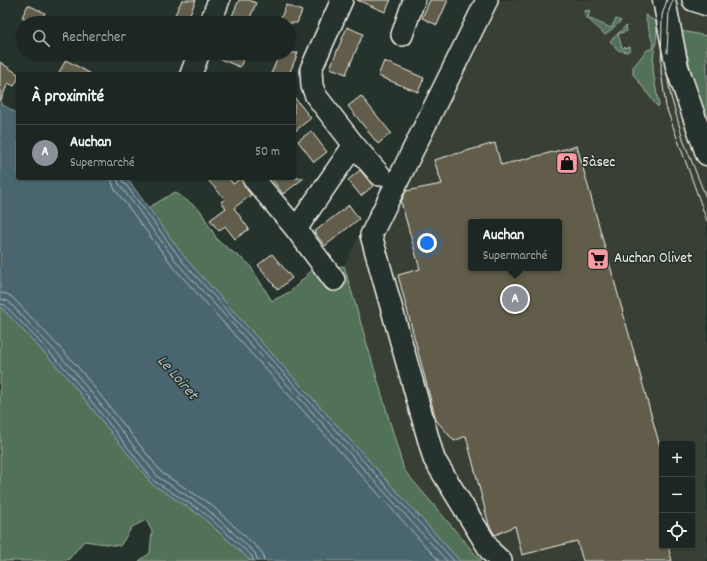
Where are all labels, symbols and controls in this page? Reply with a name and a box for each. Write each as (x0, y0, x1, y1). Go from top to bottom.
search box (16, 16, 296, 60)
icon: search (30, 27, 52, 49)
text: Rechercher (62, 27, 126, 49)
text: À proximité (32, 86, 104, 110)
text: Auchan (70, 132, 112, 154)
text: A (41, 143, 49, 162)
text: 50 m (255, 143, 280, 162)
shop icon: 5àsec (554, 150, 580, 176)
place label: 5àsec (582, 152, 615, 174)
text: Supermarché (70, 154, 135, 173)
popup (468, 219, 562, 271)
text: Auchan (483, 225, 524, 247)
your location (417, 233, 437, 253)
supermarket icon: Auchan Olivet (585, 246, 611, 272)
text: Supermarché (483, 247, 547, 266)
place label: Auchan Olivet (614, 248, 693, 270)
pin: A (502, 284, 528, 314)
water label: Le Loiret (151, 351, 204, 407)
map controls (659, 441, 695, 549)
button: + (659, 441, 695, 477)
button: − (659, 477, 695, 513)
button: locate (659, 513, 695, 549)

